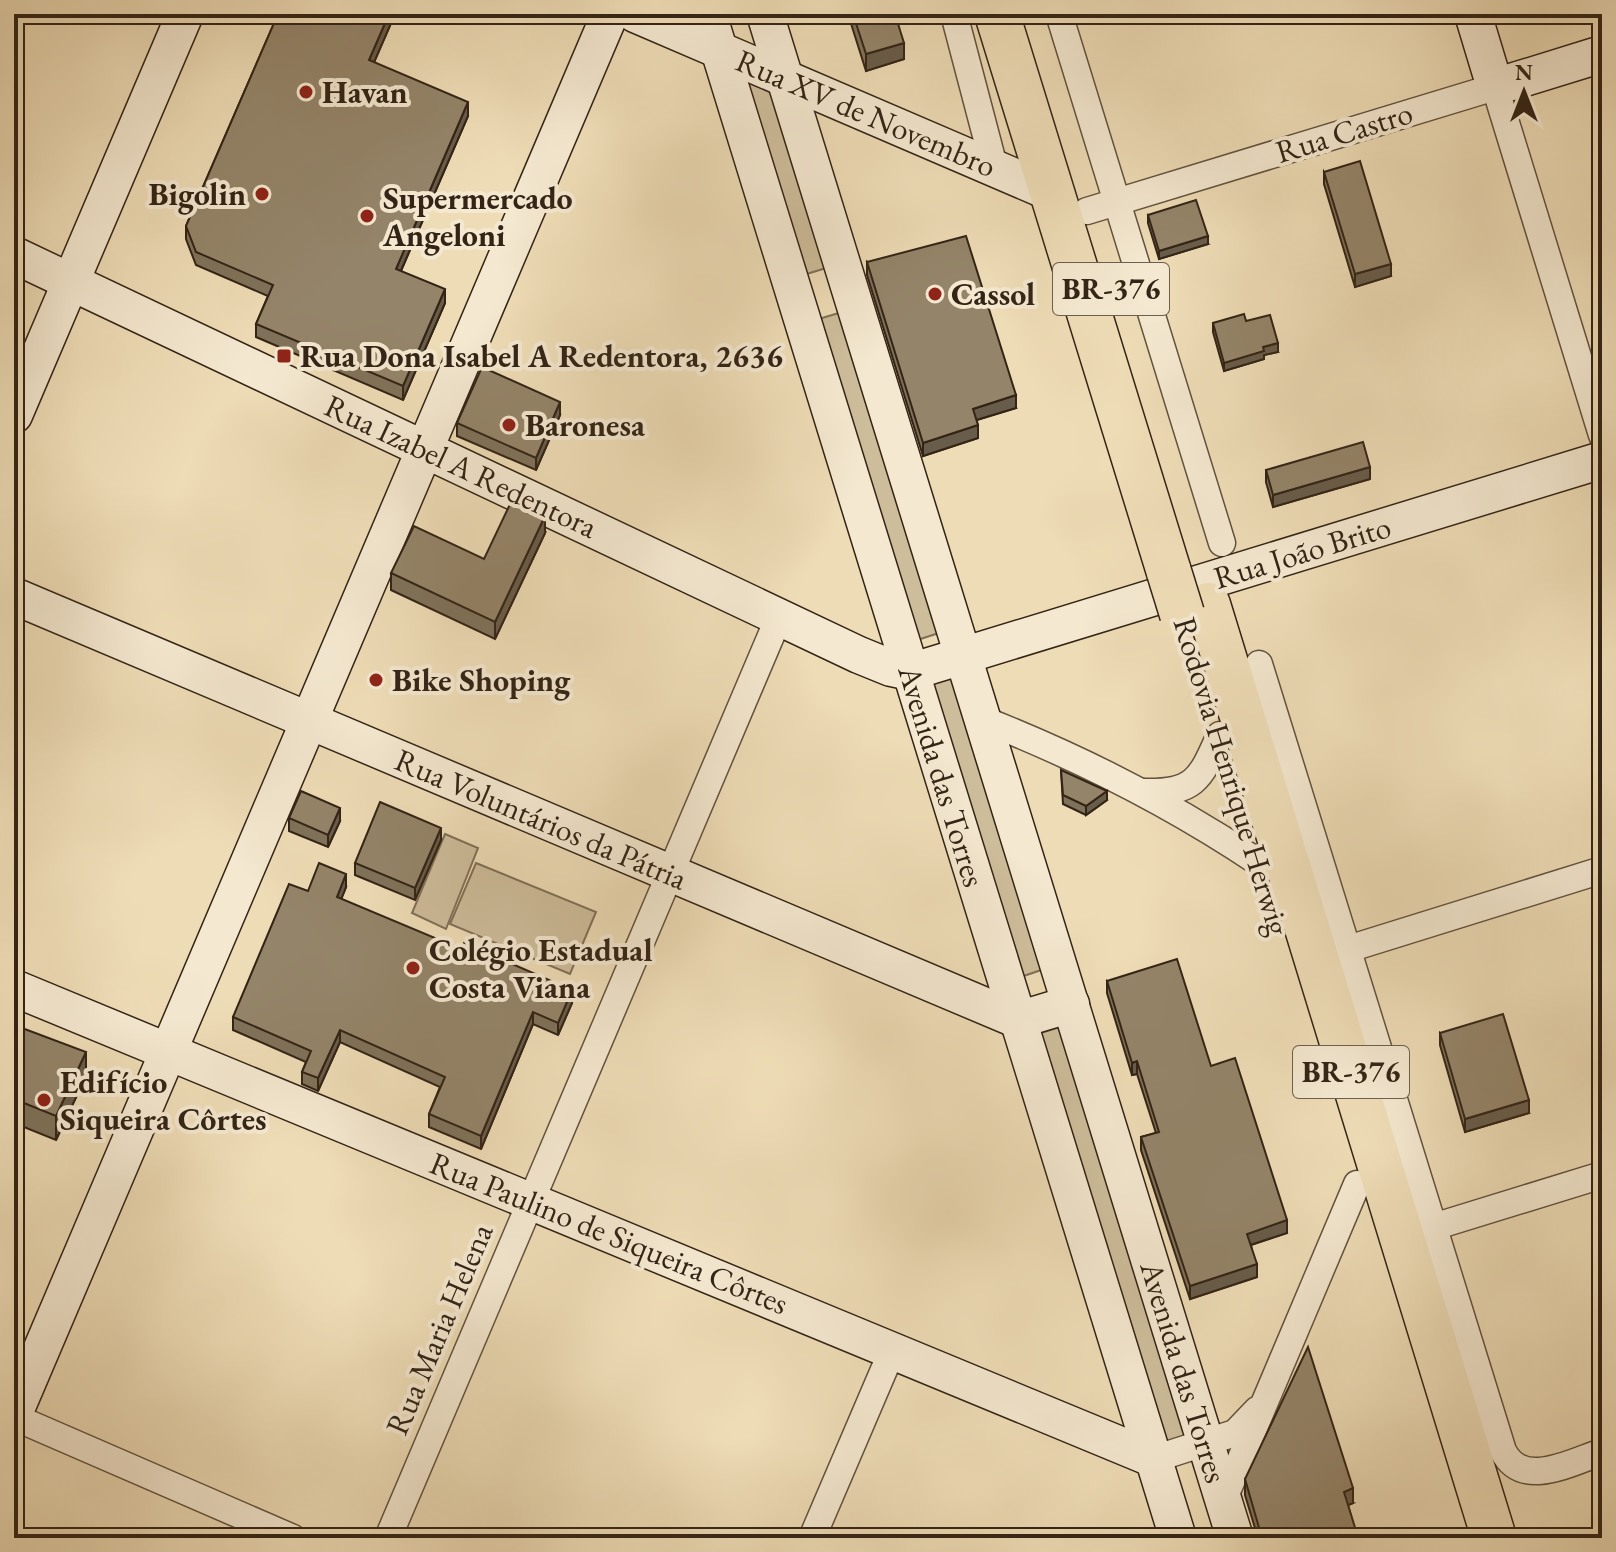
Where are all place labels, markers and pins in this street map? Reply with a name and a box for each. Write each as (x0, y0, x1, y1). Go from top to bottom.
place label: Havan (322, 71, 408, 113)
marker: Havan (297, 83, 315, 101)
place label: Bigolin (149, 173, 246, 215)
place label: Supermercado Angeloni (382, 177, 573, 256)
marker: Bigolin (253, 185, 271, 203)
marker: Supermercado Angeloni (358, 207, 376, 225)
place label: Cassol (951, 273, 1035, 315)
marker: Cassol (926, 285, 944, 303)
place label: Rua Dona Isabel A Redentora, 2636 (300, 335, 783, 377)
marker: Rua Dona Isabel A Redentora, 2636 (275, 347, 293, 365)
place label: Baronesa (525, 404, 646, 446)
marker: Baronesa (500, 416, 518, 434)
place label: Bike Shoping (392, 659, 571, 701)
marker: Bike Shoping (367, 671, 385, 689)
place label: Colégio Estadual Costa Viana (429, 929, 653, 1008)
marker: Colégio Estadual Costa Viana (404, 959, 422, 977)
place label: Edifício Siqueira Côrtes (60, 1061, 267, 1140)
marker: Edifício Siqueira Côrtes (35, 1091, 53, 1109)

